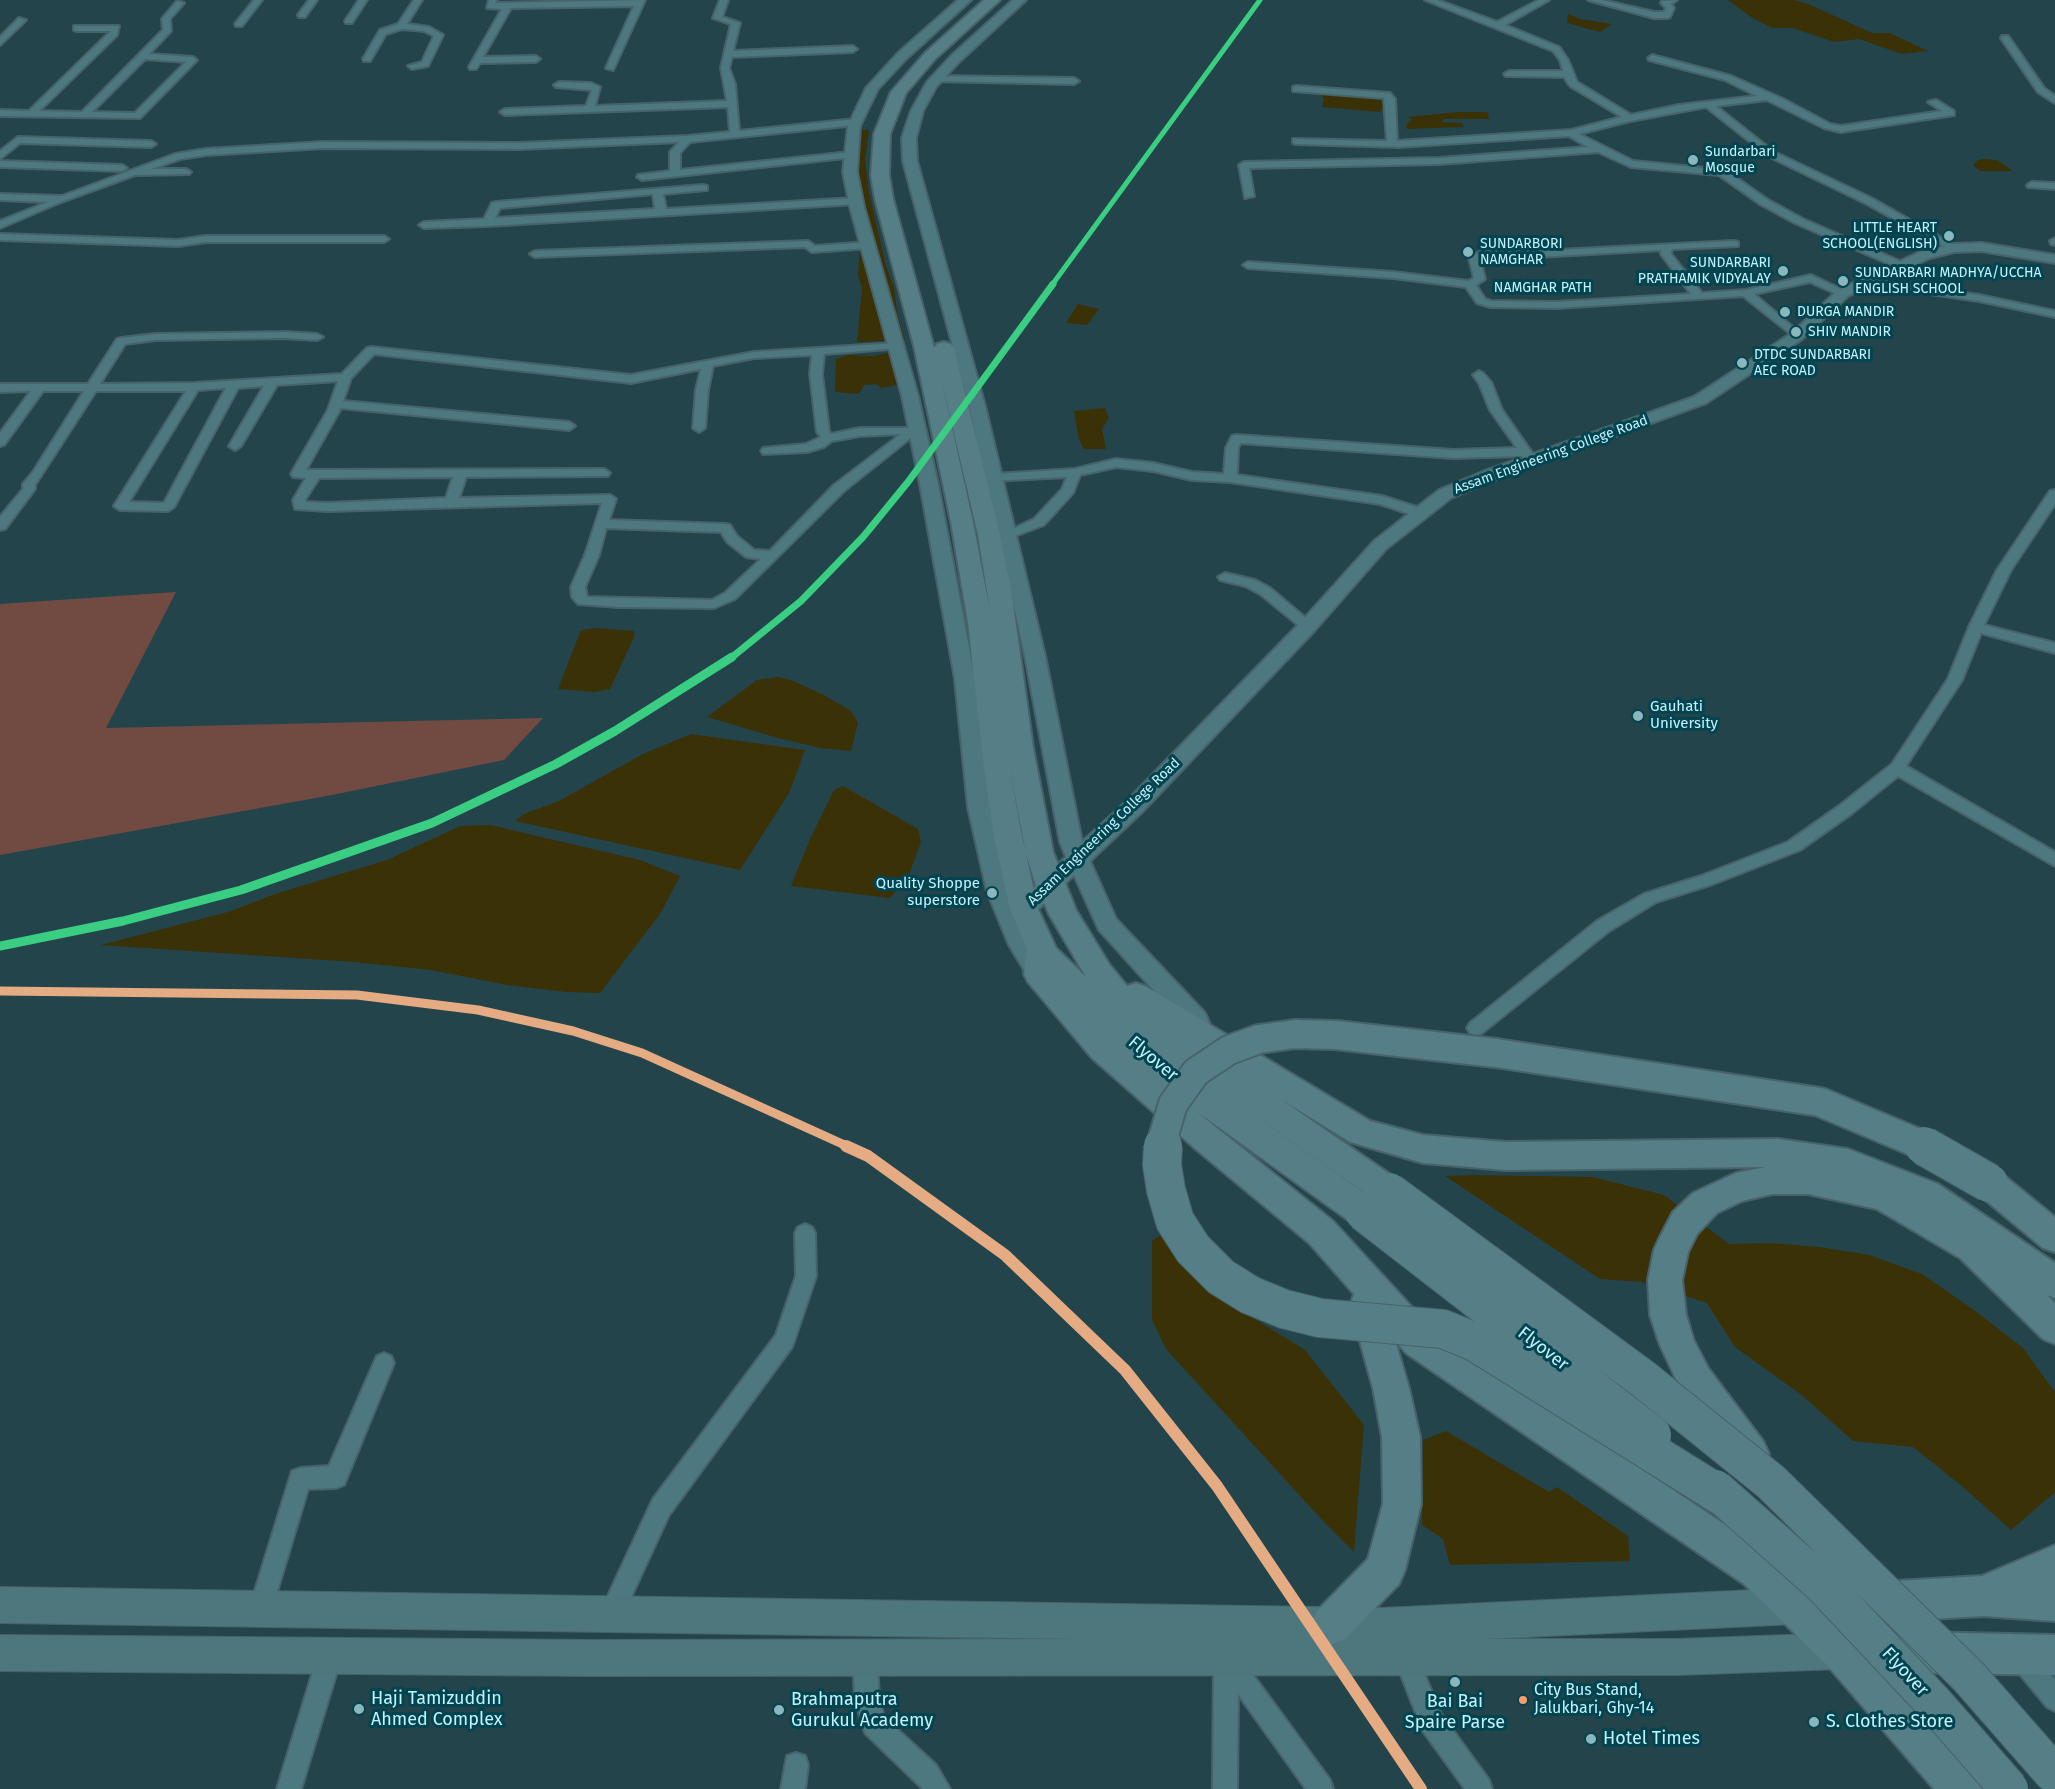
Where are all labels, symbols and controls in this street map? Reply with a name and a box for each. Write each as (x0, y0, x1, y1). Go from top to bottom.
place label: Sundarbari Mosque (1705, 144, 1776, 176)
marker: Sundarbari Mosque (1686, 153, 1700, 167)
place label: LITTLE HEART SCHOOL(ENGLISH) (1822, 220, 1937, 252)
marker: LITTLE HEART SCHOOL(ENGLISH) (1942, 229, 1956, 243)
place label: SUNDARBORI NAMGHAR (1480, 236, 1563, 268)
marker: SUNDARBORI NAMGHAR (1461, 245, 1475, 259)
place label: SUNDARBARI PRATHAMIK VIDYALAY (1638, 255, 1771, 288)
marker: SUNDARBARI PRATHAMIK VIDYALAY (1776, 264, 1790, 278)
place label: SUNDARBARI MADHYA/UCCHA ENGLISH SCHOOL (1855, 265, 2042, 298)
marker: SUNDARBARI MADHYA/UCCHA ENGLISH SCHOOL (1836, 274, 1850, 288)
street label: NAMGHAR PATH (1494, 280, 1592, 296)
place label: DURGA MANDIR (1797, 304, 1894, 320)
marker: DURGA MANDIR (1778, 305, 1792, 319)
place label: SHIV MANDIR (1808, 324, 1891, 340)
marker: SHIV MANDIR (1789, 325, 1803, 339)
place label: DTDC SUNDARBARI AEC ROAD (1754, 347, 1871, 380)
marker: DTDC SUNDARBARI AEC ROAD (1735, 356, 1749, 370)
street label: Assam Engineering College Road (1452, 412, 1650, 498)
place label: Gauhati University (1650, 698, 1718, 733)
marker: Gauhati University (1631, 709, 1645, 723)
street label: Assam Engineering College Road (1024, 755, 1184, 909)
place label: Quality Shoppe superstore (876, 875, 980, 910)
marker: Quality Shoppe superstore (985, 886, 999, 900)
street label: Flyover (1124, 1032, 1182, 1086)
street label: Flyover (1513, 1322, 1573, 1376)
street label: Flyover (1877, 1643, 1933, 1701)
marker: Bai Bai Spaire Parse (1448, 1675, 1462, 1689)
place label: City Bus Stand, Jalukbari, Ghy-14 (1534, 1681, 1654, 1719)
place label: Haji Tamizuddin Ahmed Complex (371, 1688, 503, 1730)
place label: Brahmaputra Gurukul Academy (791, 1689, 933, 1732)
place label: Bai Bai Spaire Parse (1405, 1691, 1505, 1734)
marker: City Bus Stand, Jalukbari, Ghy-14 (1517, 1694, 1529, 1706)
marker: Haji Tamizuddin Ahmed Complex (352, 1702, 366, 1716)
marker: Brahmaputra Gurukul Academy (772, 1703, 786, 1717)
place label: S. Clothes Store (1826, 1711, 1953, 1733)
marker: S. Clothes Store (1807, 1715, 1821, 1729)
place label: Hotel Times (1603, 1728, 1700, 1750)
marker: Hotel Times (1584, 1732, 1598, 1746)

